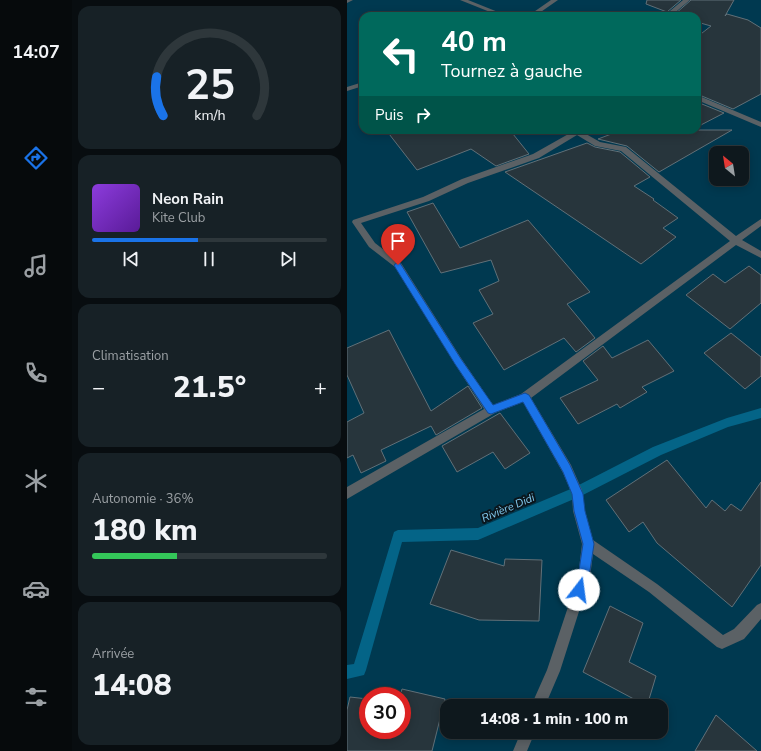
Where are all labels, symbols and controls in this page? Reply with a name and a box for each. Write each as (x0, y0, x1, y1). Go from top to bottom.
text: 40 m (441, 23, 507, 61)
icon: left (375, 28, 427, 80)
text: 14:07 (12, 40, 60, 64)
text: 25 (185, 56, 234, 113)
text: Tournez à gauche (441, 59, 582, 83)
icon: right (412, 104, 434, 126)
text: km/h (194, 105, 225, 124)
text: Puis (375, 105, 404, 125)
icon: directions (22, 144, 50, 172)
north arrow (709, 146, 749, 186)
map controls (709, 146, 749, 186)
text: Neon Rain (152, 189, 224, 209)
text: Kite Club (152, 209, 205, 227)
pin (381, 224, 415, 265)
icon: arrive (387, 230, 409, 252)
icon: previous (120, 248, 142, 270)
icon: pause (198, 248, 220, 270)
icon: next (277, 248, 299, 270)
icon: music (22, 252, 50, 280)
text: Climatisation (92, 347, 169, 365)
icon: phone (22, 359, 50, 387)
text: 21.5° (173, 367, 246, 408)
text: − (92, 373, 105, 403)
text: + (314, 373, 327, 403)
icon: climate (22, 467, 50, 495)
text: Autonomie · 36% (92, 490, 194, 508)
water label: Rivière Didi (479, 490, 537, 526)
text: 180 km (92, 510, 198, 551)
position arrow (558, 569, 600, 611)
icon: car (22, 575, 50, 603)
text: Arrivée (92, 645, 134, 663)
text: 14:08 (92, 665, 172, 706)
icon: filters (22, 683, 50, 711)
speed limit sign: 30 (359, 687, 411, 739)
text: 14:08 · 1 min · 100 m (480, 709, 628, 729)

